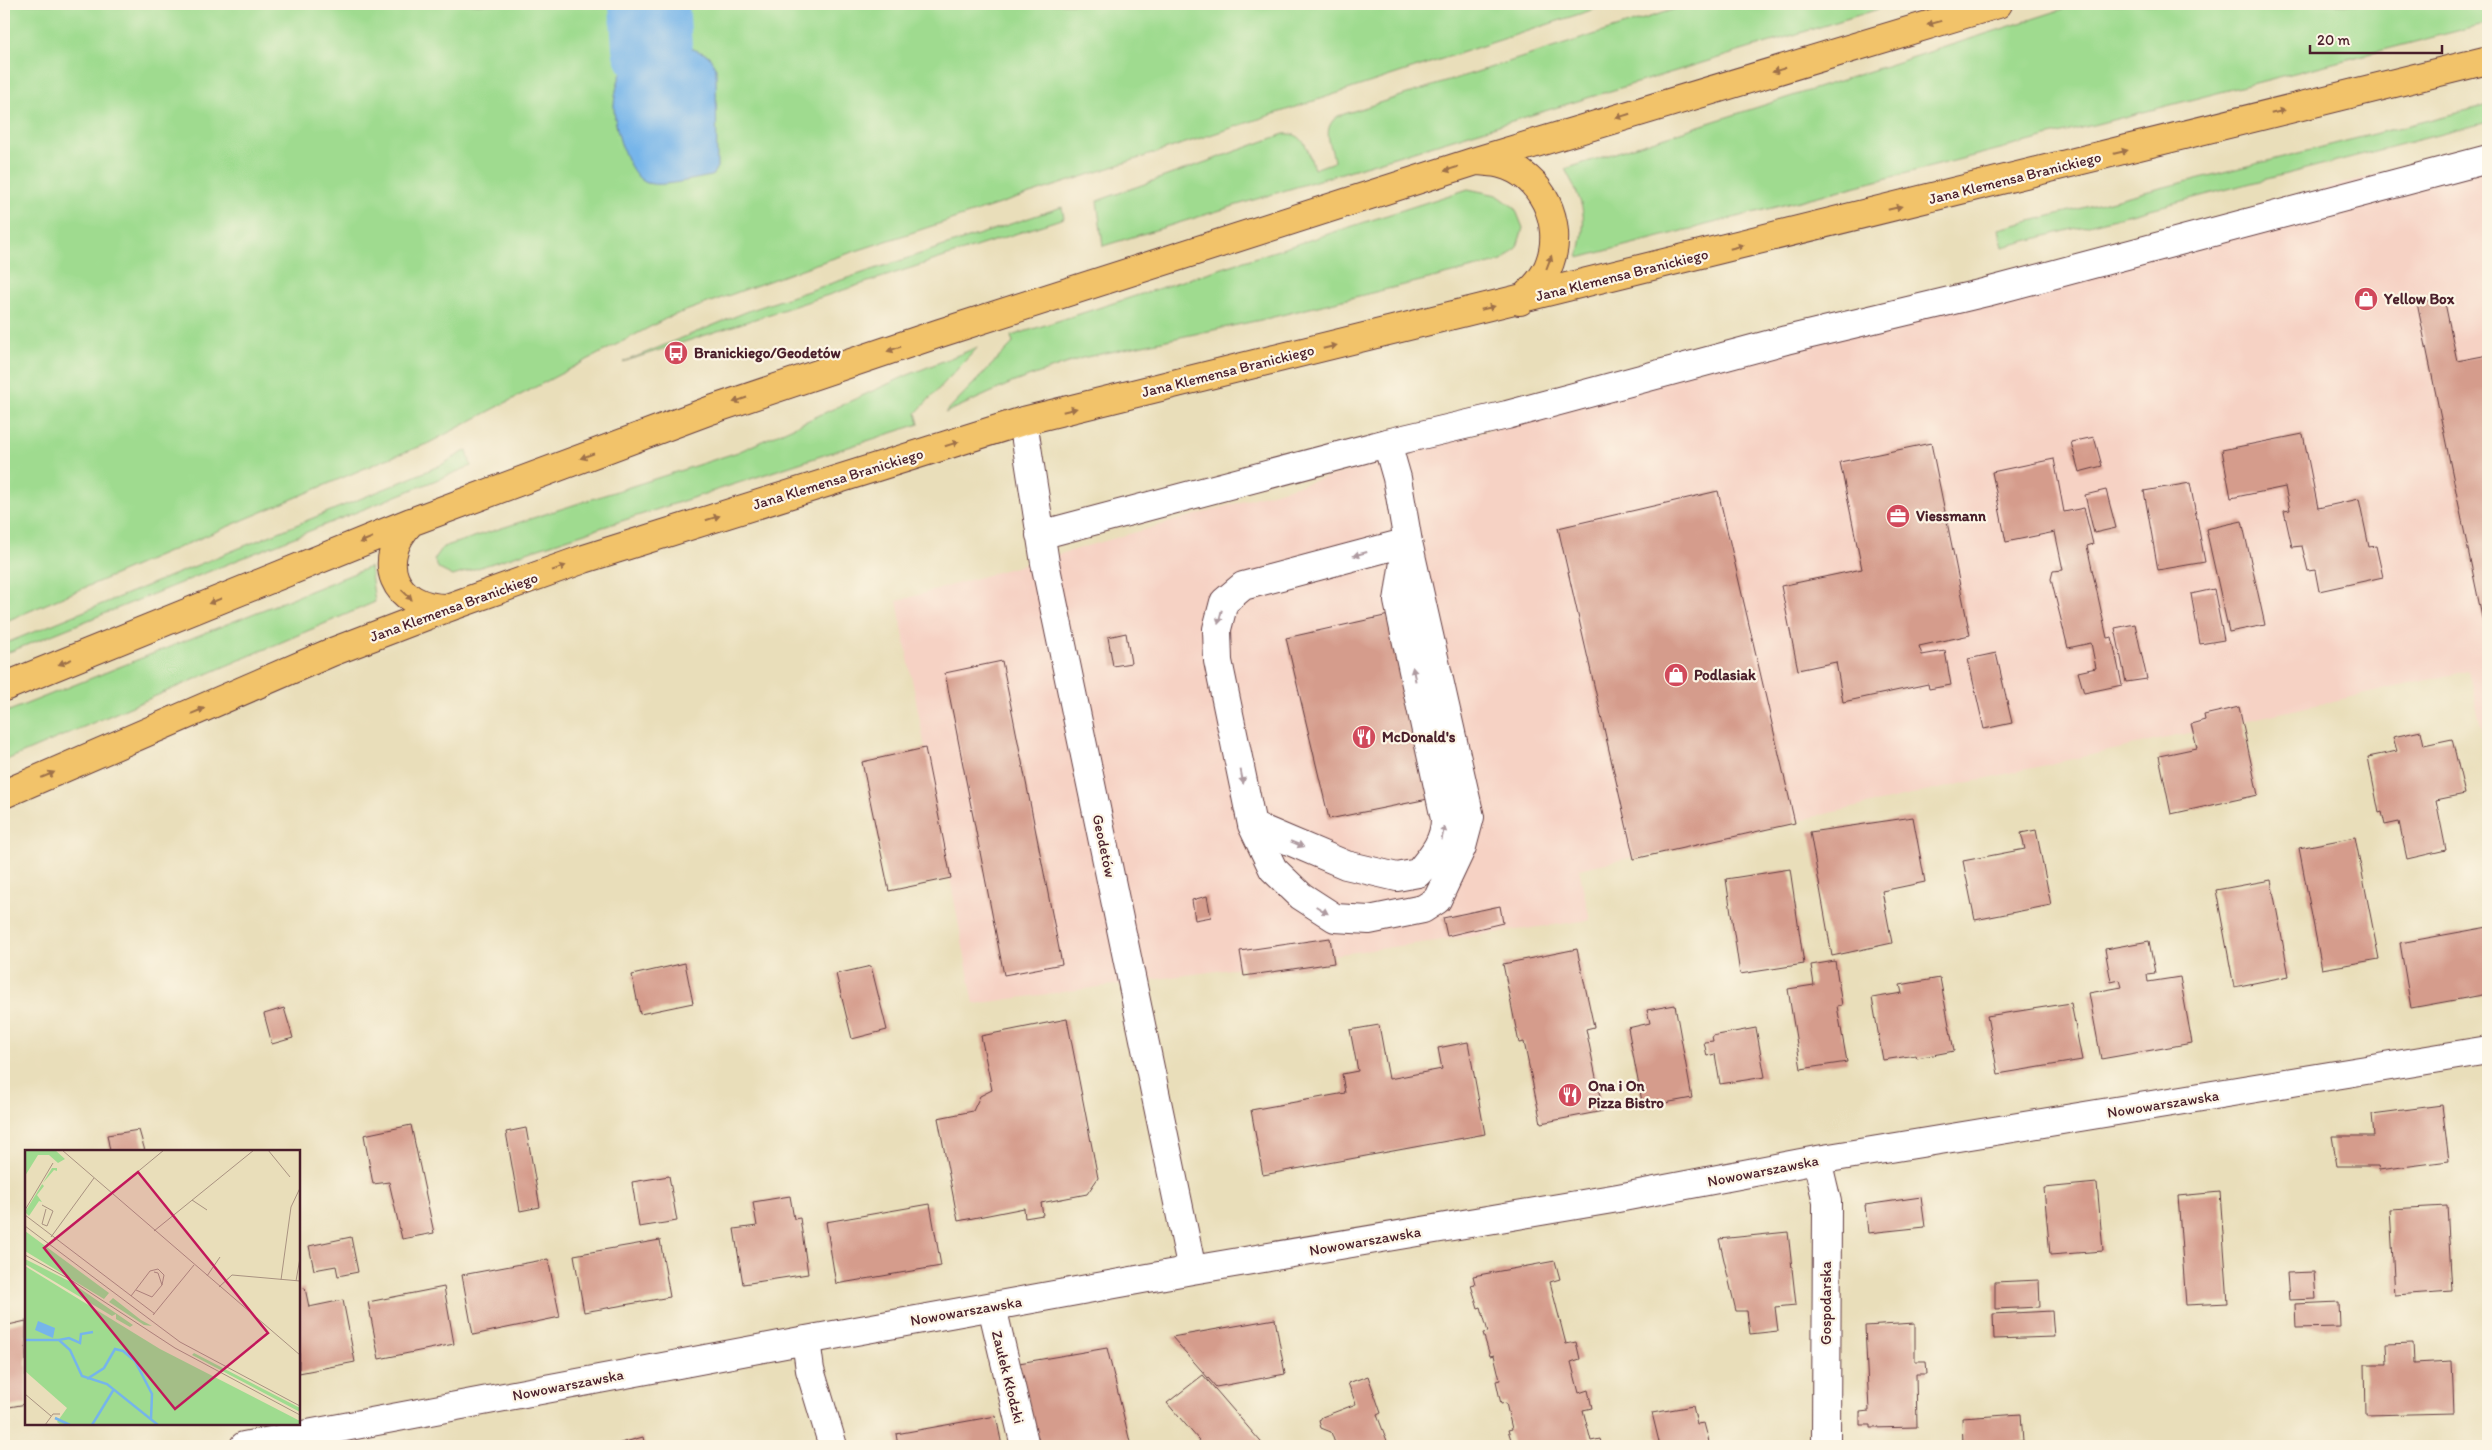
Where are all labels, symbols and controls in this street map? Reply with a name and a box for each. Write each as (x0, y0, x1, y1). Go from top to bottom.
one-way arrow (1927, 19, 1942, 27)
scale bar (2310, 22, 2442, 54)
text: 20 m (2317, 31, 2351, 49)
one-way arrow (1771, 66, 1786, 74)
one-way arrow (2271, 108, 2286, 116)
one-way arrow (1615, 113, 1630, 121)
one-way arrow (2113, 147, 2128, 155)
street label: Jana Klemensa Branickiego (1927, 148, 2103, 208)
one-way arrow (1443, 165, 1458, 173)
one-way arrow (1888, 203, 1903, 211)
one-way arrow (1730, 243, 1745, 251)
street label: Jana Klemensa Branickiego (1534, 245, 1710, 305)
one-way arrow (1546, 255, 1553, 270)
shop icon: Yellow Box (2353, 286, 2379, 312)
place label: Yellow Box (2383, 290, 2455, 308)
one-way arrow (1481, 304, 1496, 312)
bus stop icon: Branickiego/Geodetów (663, 340, 689, 366)
street label: Jana Klemensa Branickiego (1140, 341, 1316, 401)
one-way arrow (1323, 343, 1338, 351)
place label: Branickiego/Geodetów (694, 344, 842, 363)
one-way arrow (886, 345, 901, 353)
one-way arrow (732, 397, 747, 405)
one-way arrow (1063, 406, 1078, 414)
one-way arrow (945, 439, 960, 447)
street label: Jana Klemensa Branickiego (751, 444, 925, 514)
one-way arrow (579, 452, 594, 460)
office icon: Viessmann (1885, 503, 1911, 529)
place label: Viessmann (1916, 507, 1987, 525)
one-way arrow (706, 514, 721, 521)
one-way arrow (359, 537, 373, 545)
one-way arrow (1353, 550, 1368, 558)
one-way arrow (551, 564, 566, 571)
street label: Jana Klemensa Branickiego (368, 568, 540, 646)
one-way arrow (401, 589, 413, 601)
one-way arrow (208, 598, 222, 606)
one-way arrow (1216, 610, 1224, 625)
one-way arrow (57, 659, 72, 667)
shop icon: Podlasiak (1663, 662, 1689, 688)
one-way arrow (1409, 665, 1417, 681)
place label: Podlasiak (1694, 666, 1756, 684)
one-way arrow (191, 706, 205, 714)
restaurant icon: McDonald's (1351, 724, 1377, 750)
place label: McDonald's (1382, 728, 1456, 746)
one-way arrow (1239, 769, 1247, 785)
one-way arrow (41, 771, 56, 779)
street label: Geodetów (1089, 813, 1119, 879)
one-way arrow (1439, 825, 1447, 840)
one-way arrow (1290, 840, 1305, 848)
one-way arrow (1316, 905, 1329, 915)
place label: Ona i On Pizza Bistro (1588, 1077, 1664, 1112)
restaurant icon: Ona i On Pizza Bistro (1557, 1082, 1583, 1108)
street label: Nowowarszawska (2106, 1086, 2221, 1122)
inset map (25, 1150, 300, 1425)
street label: Nowowarszawska (1706, 1151, 1821, 1191)
street label: Nowowarszawska (1308, 1222, 1423, 1260)
street label: Gospodarska (1817, 1261, 1835, 1345)
street label: Nowowarszawska (909, 1292, 1024, 1330)
street label: Zaułek Kłodzki (988, 1329, 1028, 1425)
street label: Nowowarszawska (511, 1365, 626, 1405)

